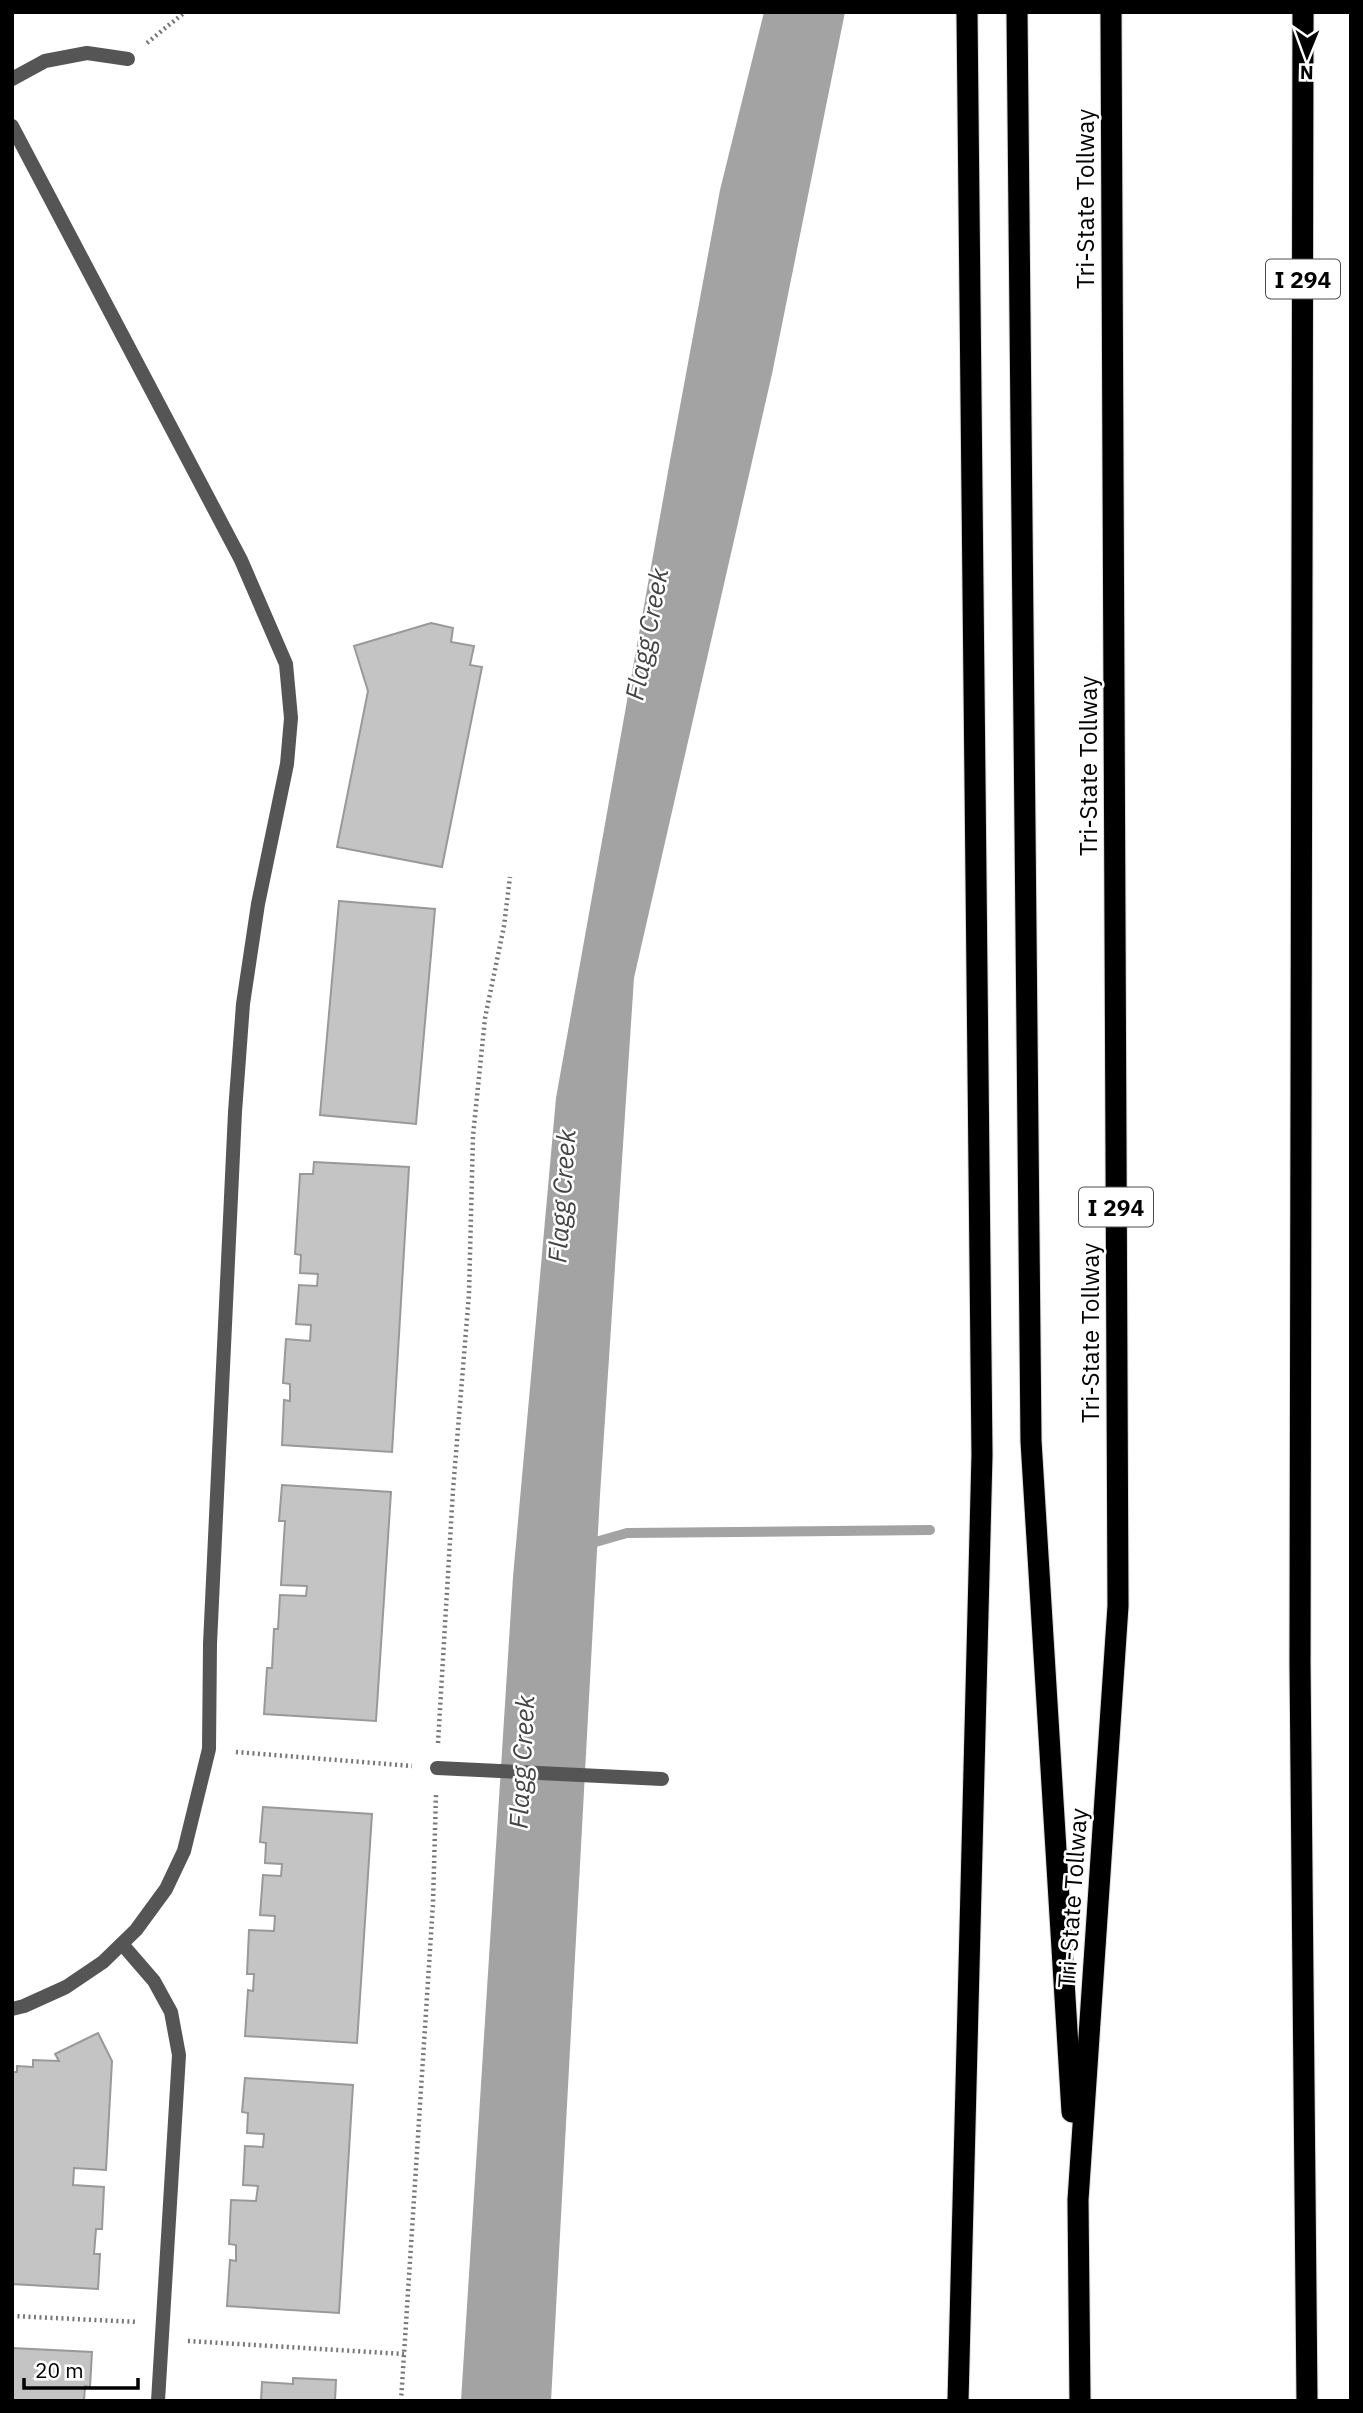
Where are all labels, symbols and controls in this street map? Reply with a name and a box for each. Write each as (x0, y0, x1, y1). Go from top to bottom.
north arrow (1272, 21, 1342, 91)
text: N (1300, 61, 1314, 85)
street label: Tri-State Tollway (1069, 109, 1101, 289)
road number: I 294 (1266, 260, 1340, 298)
water label: Flagg Creek (617, 565, 676, 703)
street label: Tri-State Tollway (1072, 676, 1104, 856)
water label: Flagg Creek (539, 1128, 583, 1264)
road number: I 294 (1079, 1188, 1153, 1226)
street label: Tri-State Tollway (1074, 1243, 1106, 1423)
water label: Flagg Creek (501, 1694, 542, 1830)
street label: Tri-State Tollway (1050, 1807, 1094, 1989)
scale bar (24, 2346, 138, 2390)
text: 20 m (35, 2356, 84, 2384)

